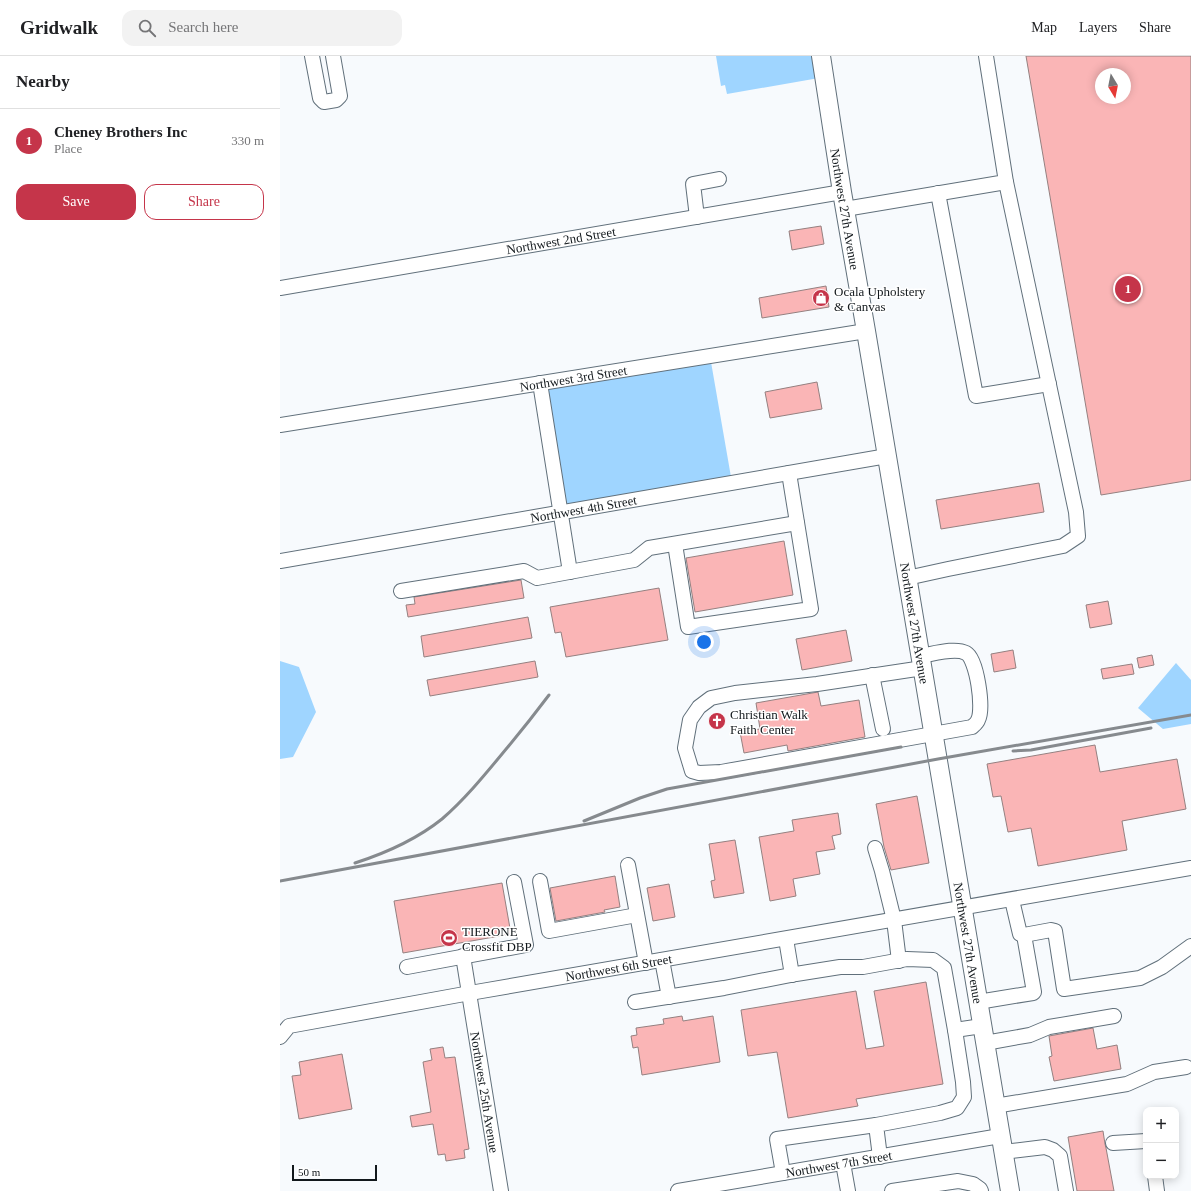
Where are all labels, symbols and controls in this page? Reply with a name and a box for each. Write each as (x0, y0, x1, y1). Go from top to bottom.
search box (122, 10, 402, 46)
text: Gridwalk (20, 17, 98, 38)
icon: search (136, 17, 158, 39)
text: Search here (168, 19, 239, 35)
text: Map (1031, 20, 1057, 35)
text: Layers (1079, 20, 1117, 35)
text: Share (1139, 20, 1171, 35)
north arrow (1095, 68, 1131, 104)
text: Nearby (16, 72, 70, 91)
text: Cheney Brothers Inc (54, 124, 187, 140)
text: 1 (26, 133, 32, 148)
text: 330 m (231, 133, 264, 148)
text: Place (54, 141, 82, 156)
street label: Northwest 27th Avenue (828, 147, 863, 271)
button: Save (16, 184, 136, 220)
button: Share (144, 184, 264, 220)
street label: Northwest 2nd Street (505, 223, 617, 257)
pin: 1 (1115, 274, 1141, 304)
place label: Ocala Upholstery & Canvas (834, 284, 926, 314)
shop icon: Ocala Upholstery & Canvas (811, 288, 831, 308)
street label: Northwest 3rd Street (519, 362, 628, 394)
street label: Northwest 4th Street (529, 492, 638, 525)
street label: Northwest 27th Avenue (897, 562, 932, 685)
your location (694, 632, 714, 652)
place label: Christian Walk Faith Center (730, 707, 808, 737)
church icon: Christian Walk Faith Center (707, 711, 727, 731)
street label: Northwest 27th Avenue (951, 881, 986, 1005)
place label: TIERONE Crossfit DBP (462, 924, 532, 954)
sports icon: TIERONE Crossfit DBP (439, 928, 459, 948)
street label: Northwest 6th Street (564, 951, 673, 984)
street label: Northwest 25th Avenue (468, 1030, 502, 1154)
map controls (1143, 1107, 1179, 1179)
button: + (1143, 1107, 1179, 1143)
button: − (1143, 1143, 1179, 1179)
street label: Northwest 7th Street (784, 1147, 893, 1180)
scale bar (292, 1163, 377, 1182)
text: 50 m (298, 1166, 320, 1178)

